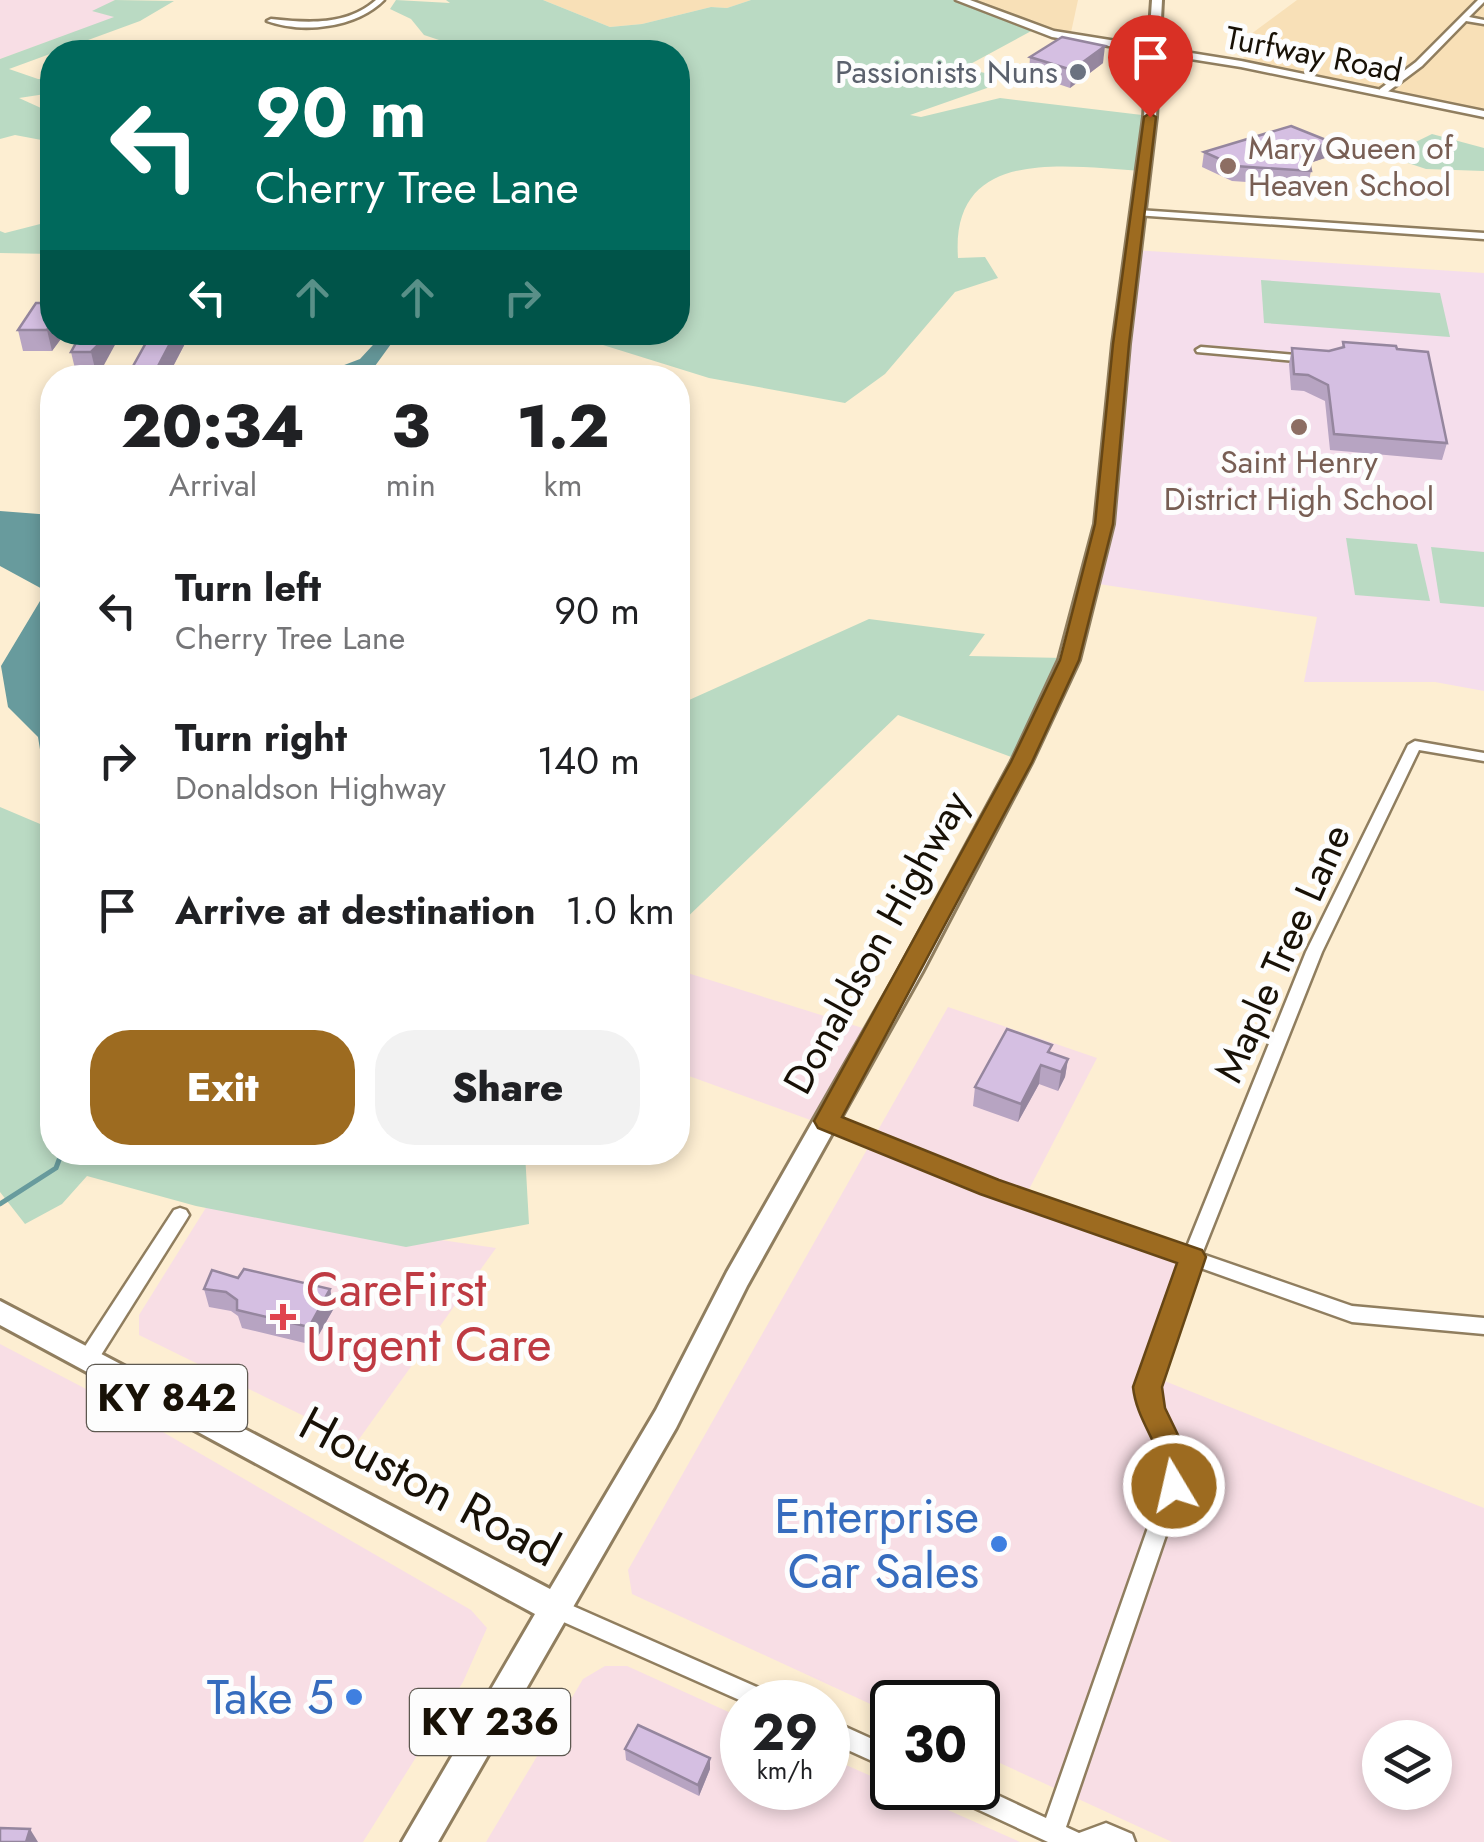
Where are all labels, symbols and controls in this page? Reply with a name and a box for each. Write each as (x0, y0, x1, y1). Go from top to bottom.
street label: Turfway Road (1222, 14, 1406, 94)
pin (1108, 15, 1193, 118)
icon: arrive (1123, 30, 1178, 85)
place label: Passionists Nuns (835, 49, 1058, 95)
marker: Passionists Nuns (1067, 61, 1089, 83)
text: 90 m (255, 62, 427, 163)
icon: left (90, 80, 220, 210)
place label: Mary Queen of Heaven School (1248, 125, 1454, 208)
text: Cherry Tree Lane (255, 155, 579, 220)
marker: Mary Queen of Heaven School (1217, 155, 1239, 177)
icon: left (180, 270, 235, 325)
icon: ahead (285, 270, 340, 325)
icon: ahead (390, 270, 445, 325)
icon: right (495, 270, 550, 325)
text: 20:34 (121, 383, 305, 470)
text: 3 (392, 383, 430, 470)
text: 1.2 (517, 383, 609, 470)
marker: Saint Henry District High School (1288, 416, 1310, 438)
place label: Saint Henry District High School (1164, 439, 1434, 522)
text: Arrival (169, 462, 257, 508)
text: min (386, 462, 436, 508)
text: km (543, 462, 582, 508)
text: Turn left (175, 560, 321, 615)
icon: left (90, 583, 145, 638)
text: 90 m (554, 583, 640, 638)
text: Cherry Tree Lane (175, 615, 405, 661)
text: Turn right (175, 710, 347, 765)
icon: right (90, 733, 145, 788)
text: 140 m (537, 733, 640, 788)
text: Donaldson Highway (175, 765, 446, 811)
street label: Donaldson Highway (769, 779, 984, 1104)
street label: Maple Tree Lane (1199, 815, 1365, 1091)
icon: arrive (90, 883, 145, 938)
text: Arrive at destination (175, 883, 536, 938)
text: 1.0 km (566, 883, 675, 938)
button: Exit (90, 1030, 355, 1145)
button: Share (375, 1030, 640, 1145)
place label: CareFirst Urgent Care (306, 1255, 551, 1379)
marker: CareFirst Urgent Care (270, 1304, 296, 1330)
road number: KY 842 (87, 1365, 247, 1431)
street label: Houston Road (287, 1389, 572, 1584)
position arrow (1122, 1434, 1226, 1538)
place label: Enterprise Car Sales (774, 1482, 979, 1606)
marker: Enterprise Car Sales (988, 1533, 1010, 1555)
place label: Take 5 (207, 1663, 334, 1732)
speed limit sign: 30 (870, 1680, 1000, 1810)
marker: Take 5 (343, 1686, 365, 1708)
road number: KY 236 (410, 1689, 570, 1755)
text: 29 (752, 1696, 818, 1769)
map controls (1362, 1720, 1452, 1810)
button: layers (1362, 1720, 1452, 1810)
text: km/h (757, 1752, 813, 1788)

